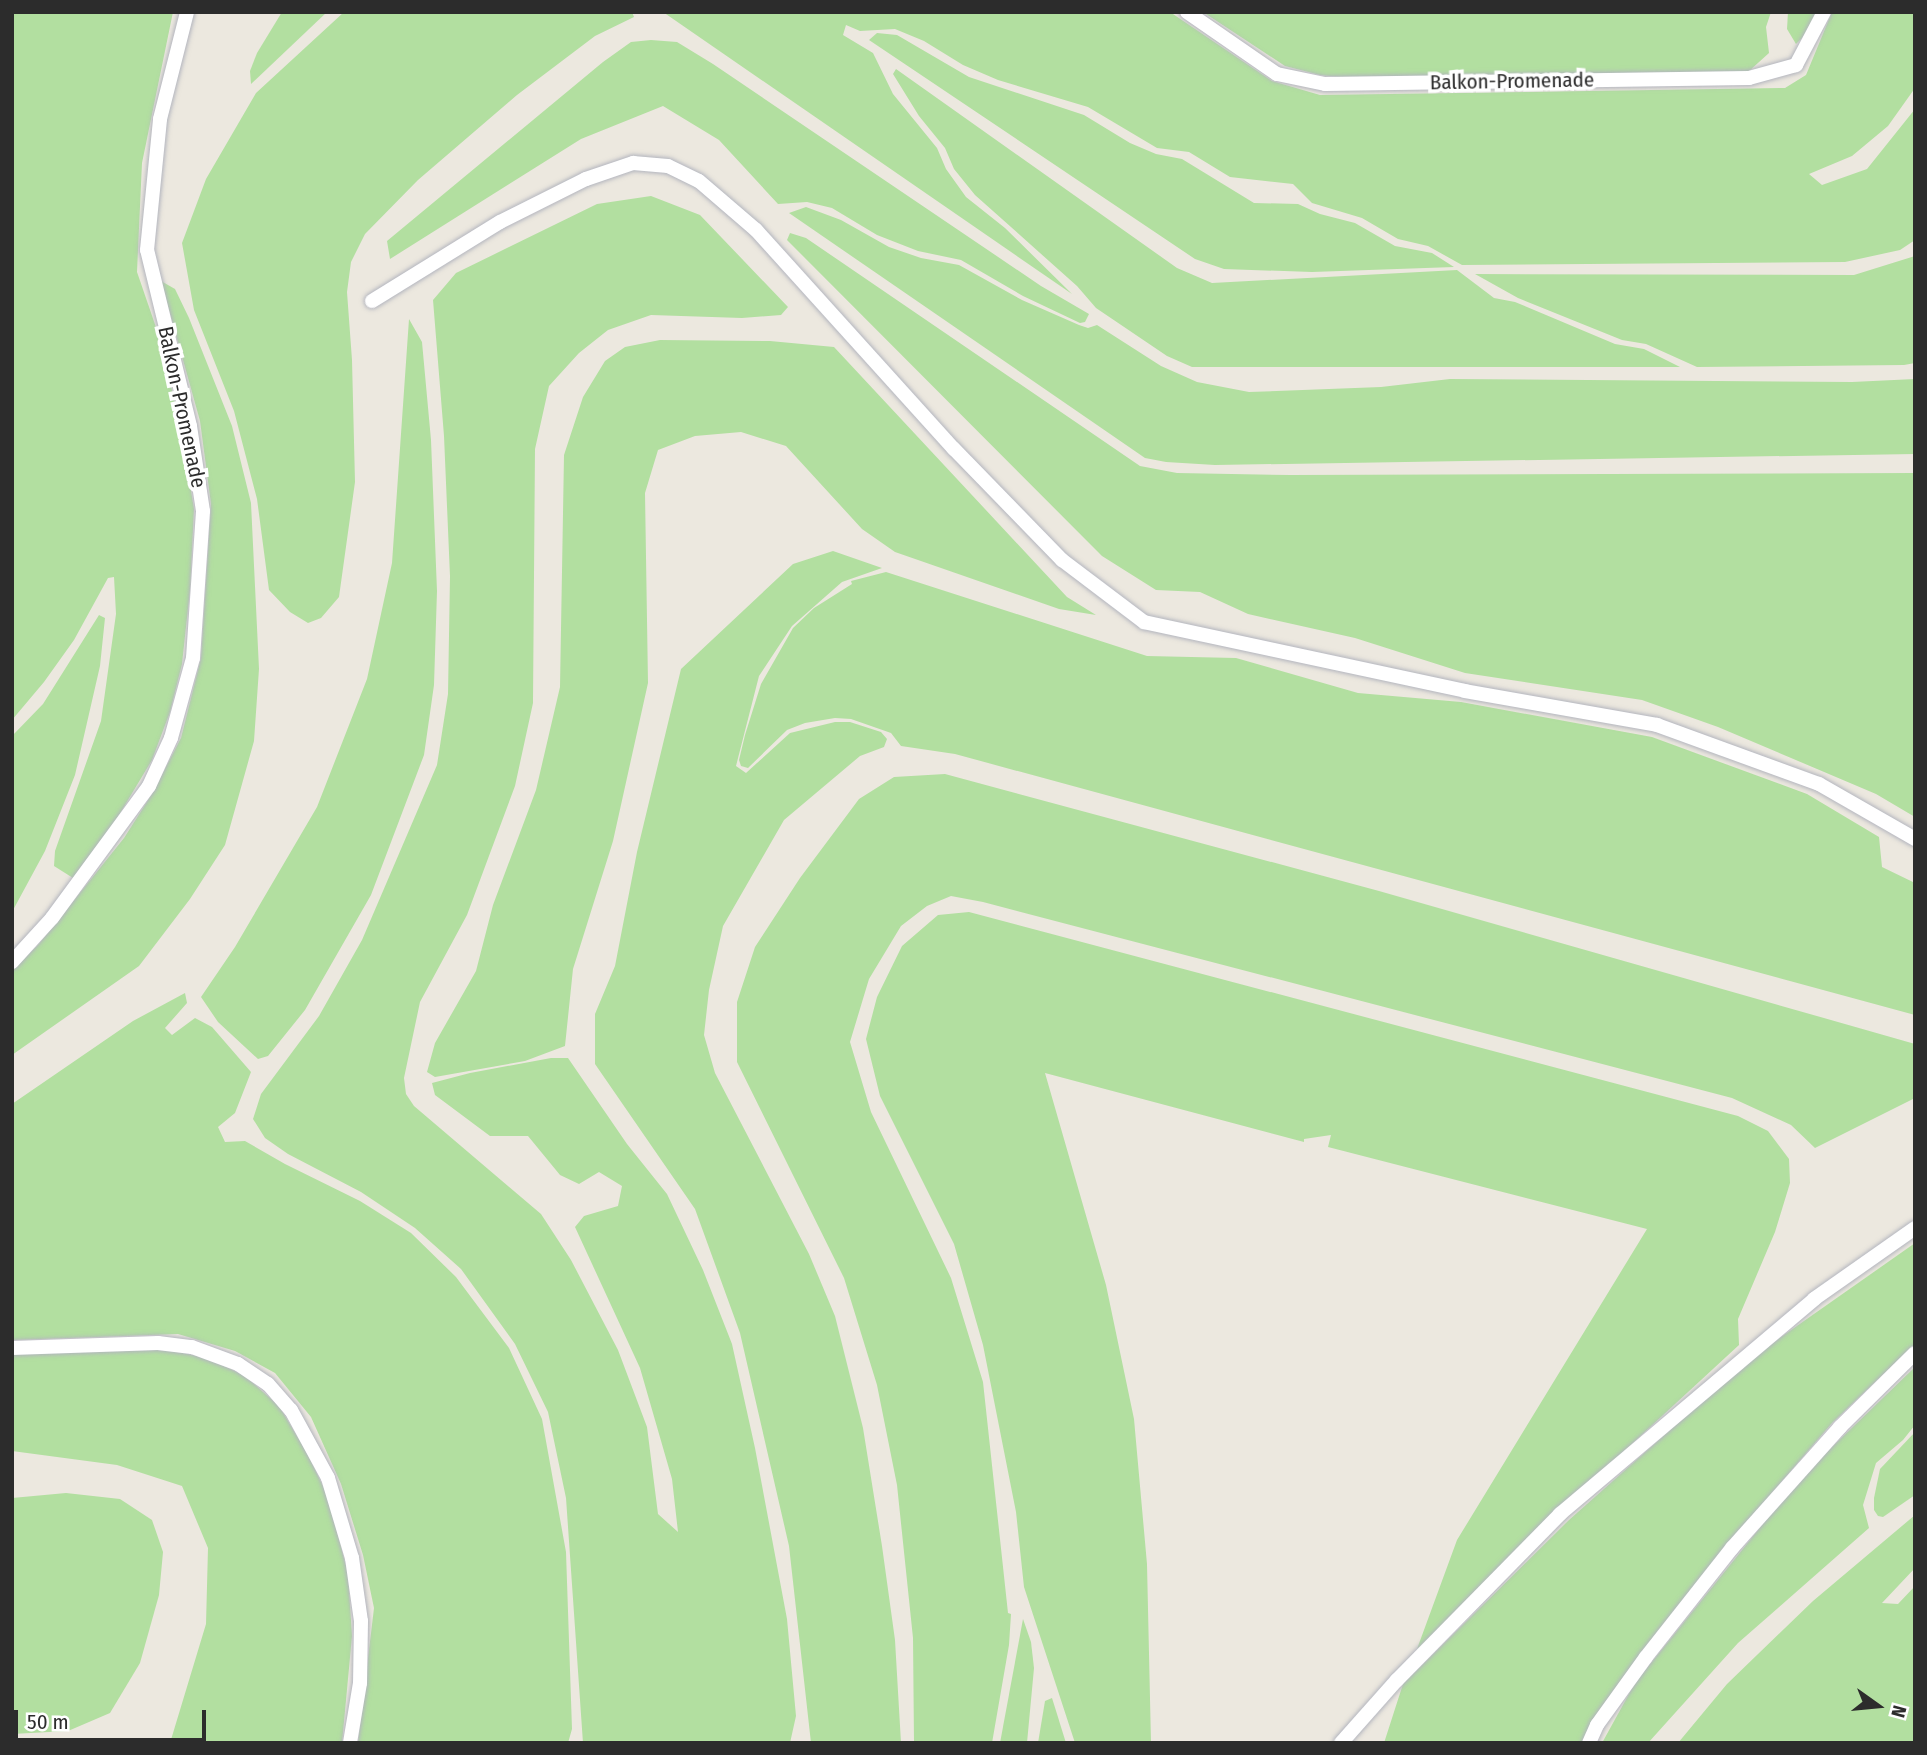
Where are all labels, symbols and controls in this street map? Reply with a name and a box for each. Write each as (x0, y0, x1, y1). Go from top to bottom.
street label: Balkon-Promenade (1430, 67, 1594, 95)
street label: Balkon-Promenade (153, 324, 211, 490)
north arrow (1843, 1671, 1913, 1741)
scale bar (18, 1696, 210, 1740)
text: N (1886, 1703, 1911, 1720)
text: 50 m (27, 1709, 69, 1735)

